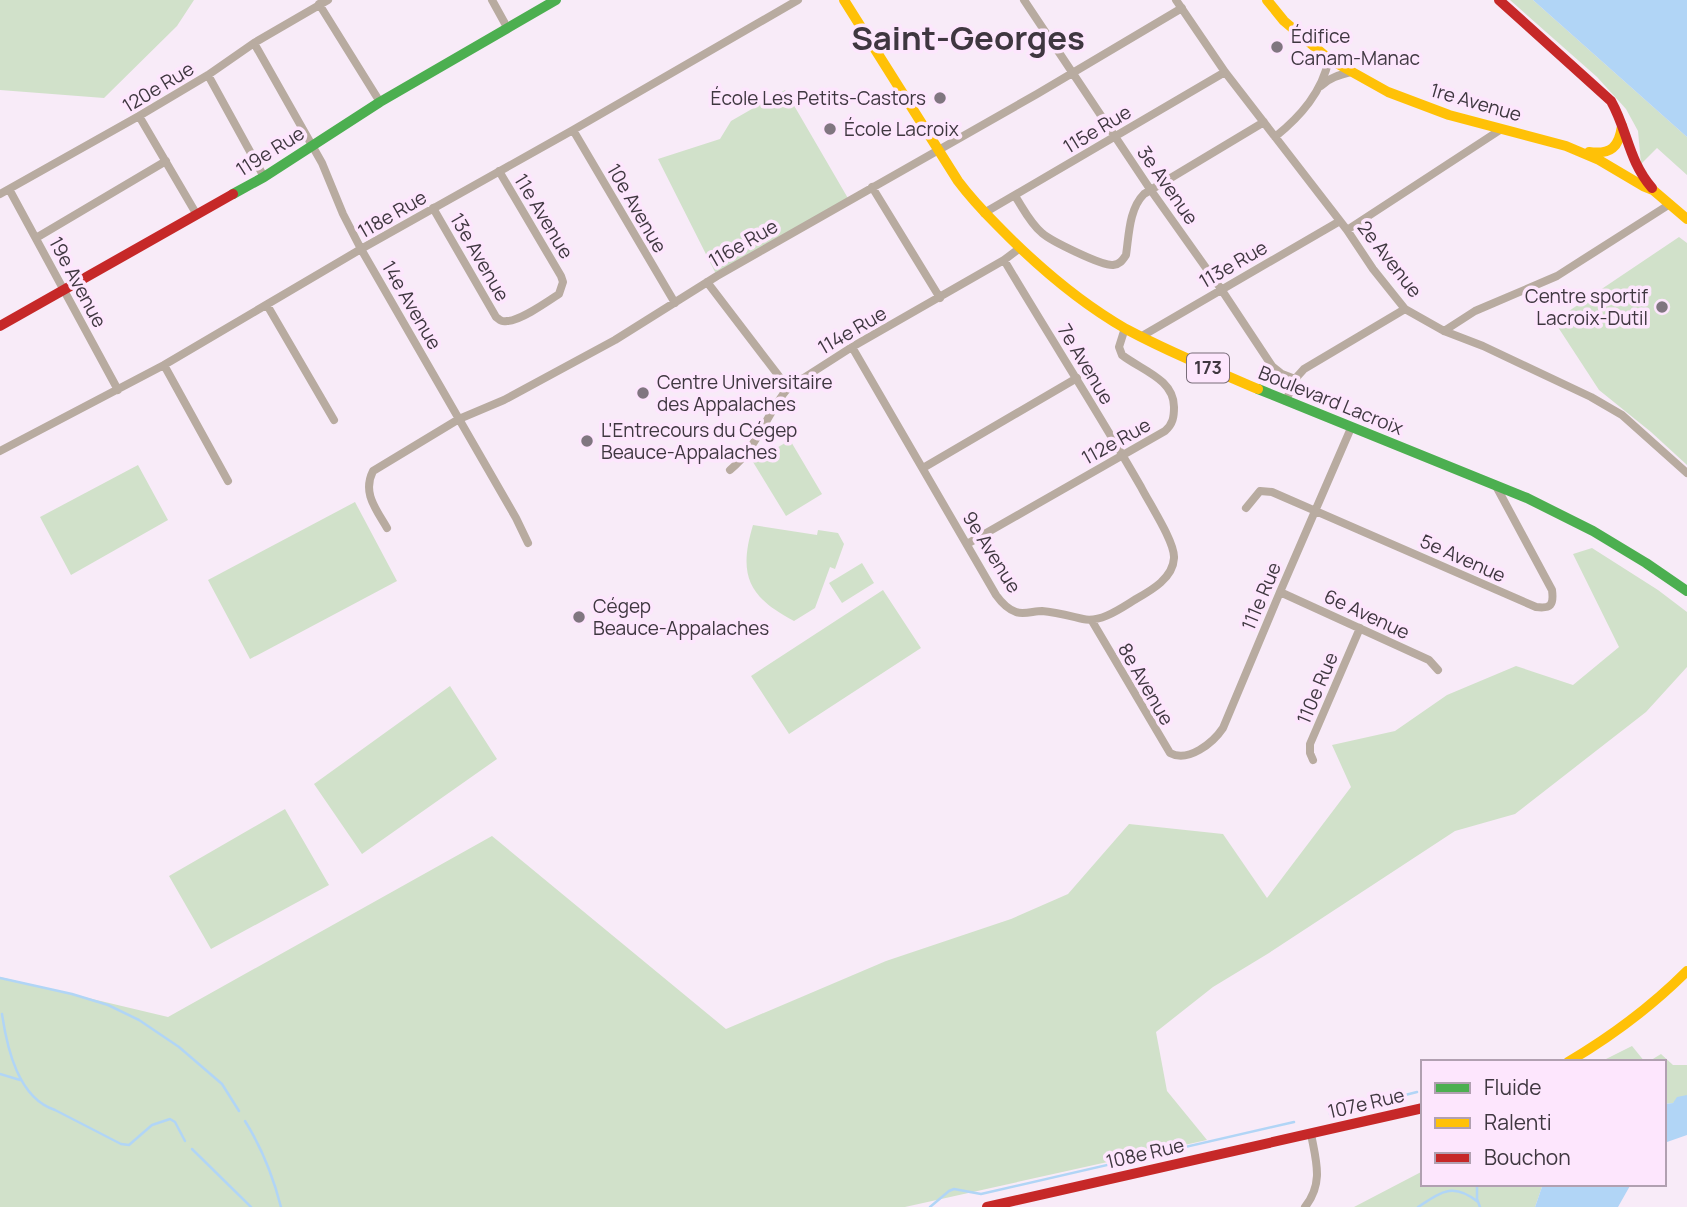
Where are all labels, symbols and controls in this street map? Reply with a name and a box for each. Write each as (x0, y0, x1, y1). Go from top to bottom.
district label: Saint-Georges (851, 15, 1085, 60)
place label: Édifice Canam-Manac (1291, 23, 1420, 71)
marker: Édifice Canam-Manac (1269, 39, 1285, 55)
street label: 120e Rue (117, 55, 199, 119)
street label: 1re Avenue (1427, 77, 1525, 127)
place label: École Les Petits-Castors (711, 85, 926, 111)
marker: École Les Petits-Castors (932, 90, 948, 106)
street label: 115e Rue (1058, 99, 1136, 159)
place label: École Lacroix (844, 116, 959, 142)
street label: 119e Rue (231, 120, 309, 182)
marker: École Lacroix (822, 121, 838, 137)
street label: 3e Avenue (1131, 140, 1205, 230)
street label: 10e Avenue (601, 159, 673, 257)
street label: 11e Avenue (508, 169, 580, 263)
street label: 118e Rue (353, 184, 431, 244)
street label: 13e Avenue (444, 208, 516, 306)
street label: 116e Rue (704, 213, 782, 273)
street label: 2e Avenue (1352, 215, 1428, 303)
street label: 19e Avenue (43, 232, 113, 332)
street label: 113e Rue (1194, 234, 1272, 294)
street label: 14e Avenue (376, 256, 448, 354)
place label: Centre sportif Lacroix-Dutil (1525, 283, 1648, 331)
marker: Centre sportif Lacroix-Dutil (1654, 299, 1670, 315)
street label: 114e Rue (813, 300, 891, 360)
street label: 7e Avenue (1052, 319, 1120, 409)
road number: 173 (1187, 354, 1229, 382)
street label: Boulevard Lacroix (1255, 359, 1407, 441)
place label: Centre Universitaire des Appalaches (657, 369, 833, 417)
marker: Centre Universitaire des Appalaches (635, 385, 651, 401)
street label: 112e Rue (1077, 411, 1155, 471)
place label: L'Entrecours du Cégep Beauce-Appalaches (601, 417, 797, 465)
marker: L'Entrecours du Cégep Beauce-Appalaches (579, 433, 595, 449)
street label: 9e Avenue (957, 506, 1027, 598)
street label: 5e Avenue (1416, 528, 1510, 588)
street label: 111e Rue (1235, 558, 1287, 634)
street label: 6e Avenue (1320, 583, 1414, 645)
place label: Cégep Beauce-Appalaches (593, 593, 769, 641)
marker: Cégep Beauce-Appalaches (571, 609, 587, 625)
street label: 8e Avenue (1112, 638, 1180, 730)
street label: 110e Rue (1290, 648, 1344, 728)
legend (1421, 1060, 1666, 1186)
text: Fluide (1484, 1073, 1542, 1101)
street label: 107e Rue (1325, 1082, 1407, 1124)
text: Ralenti (1484, 1108, 1552, 1136)
street label: 108e Rue (1103, 1131, 1187, 1175)
text: Bouchon (1484, 1143, 1571, 1171)

